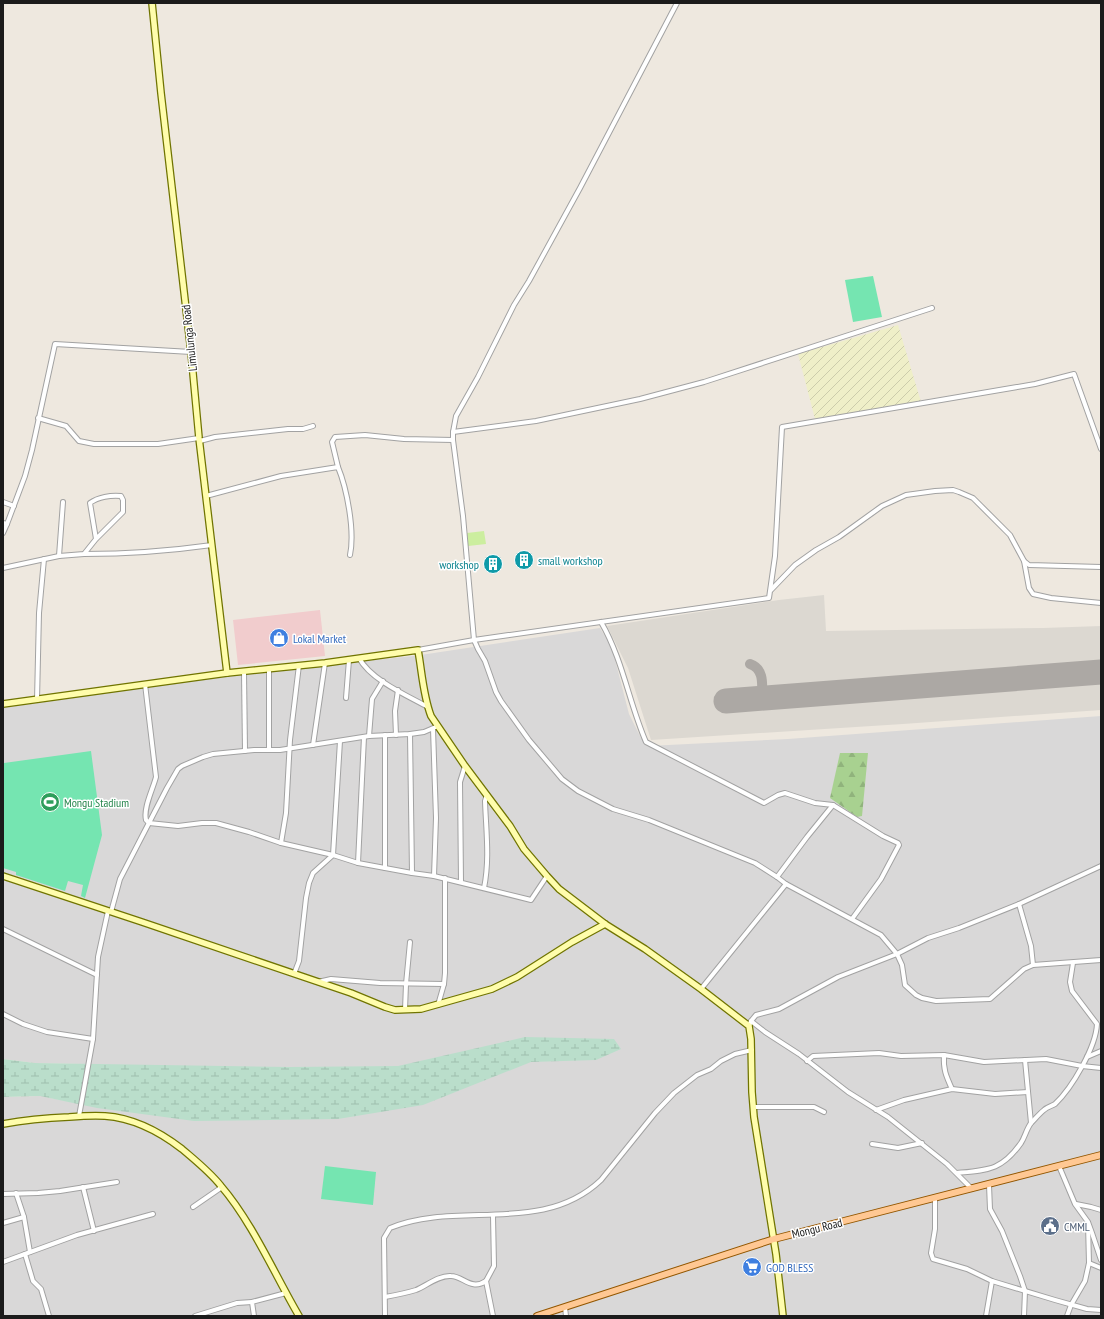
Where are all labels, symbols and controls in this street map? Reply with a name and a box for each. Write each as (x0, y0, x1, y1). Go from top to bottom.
street label: Limulunga Road (178, 304, 200, 372)
building icon: small workshop (513, 549, 535, 571)
building icon: workshop (482, 553, 504, 575)
place label: small workshop (538, 553, 603, 568)
place label: workshop (439, 557, 479, 572)
shop icon: Lokal Market (268, 627, 290, 649)
place label: Lokal Market (293, 631, 347, 646)
sports icon: Mongu Stadium (39, 791, 61, 813)
place label: Mongu Stadium (64, 795, 129, 810)
street label: Mongu Road (790, 1214, 844, 1242)
public building icon: CMML (1039, 1215, 1061, 1237)
place label: CMML (1064, 1219, 1090, 1234)
supermarket icon: GOD BLESS (741, 1256, 763, 1278)
place label: GOD BLESS (766, 1260, 813, 1275)

